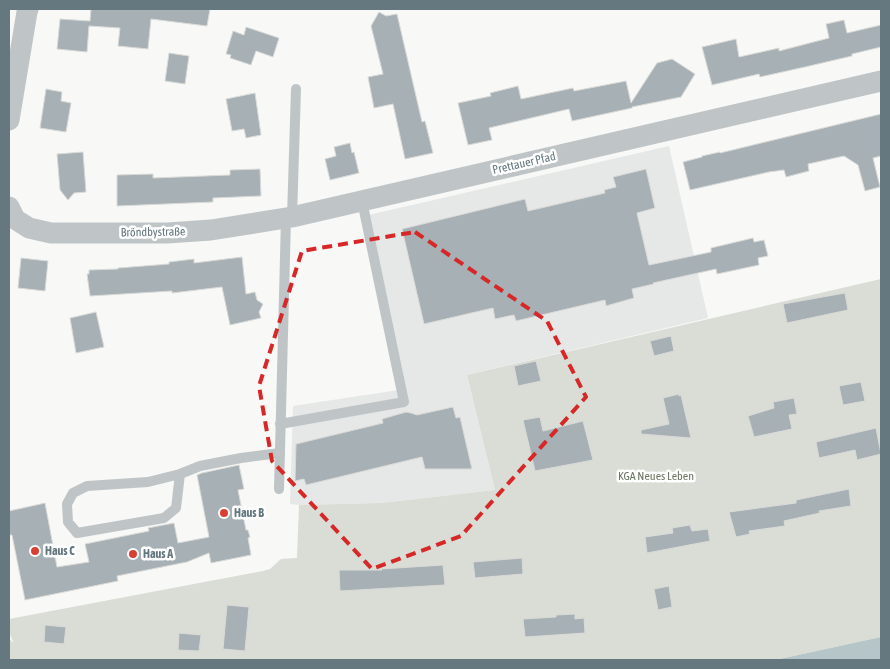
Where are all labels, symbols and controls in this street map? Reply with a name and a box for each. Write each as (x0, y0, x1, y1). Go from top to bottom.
street label: Prettauer Pfad (491, 149, 557, 177)
street label: Bröndbystraße (121, 224, 185, 240)
park label: KGA Neues Leben (618, 469, 694, 483)
place label: Haus B (234, 506, 264, 520)
marker: Haus B (218, 507, 230, 519)
place label: Haus C (45, 544, 75, 558)
marker: Haus C (29, 545, 41, 557)
place label: Haus A (143, 547, 173, 561)
marker: Haus A (127, 548, 139, 560)

